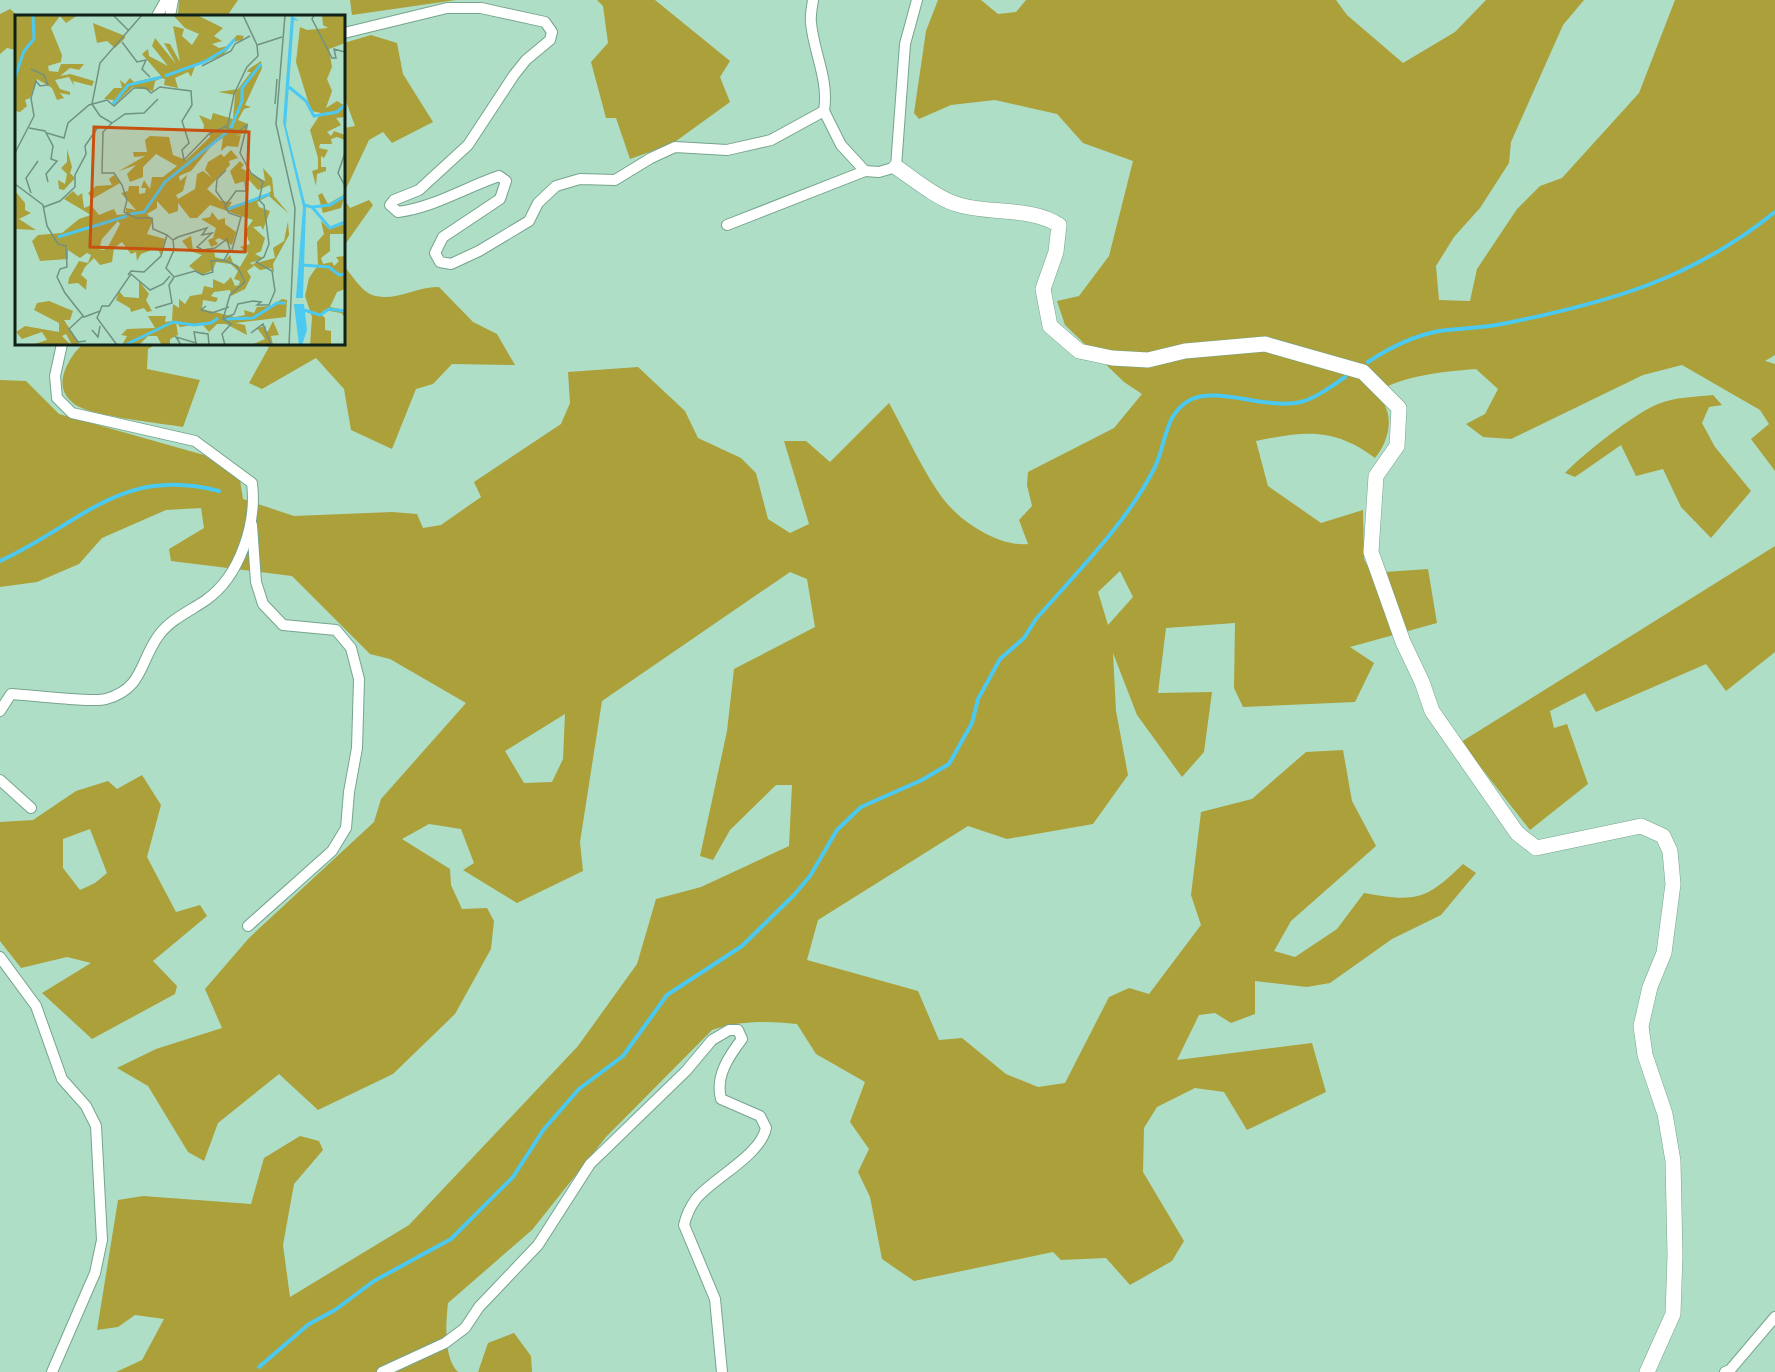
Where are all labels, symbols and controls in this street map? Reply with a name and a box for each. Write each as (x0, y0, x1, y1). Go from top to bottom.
inset map (15, 15, 345, 345)

